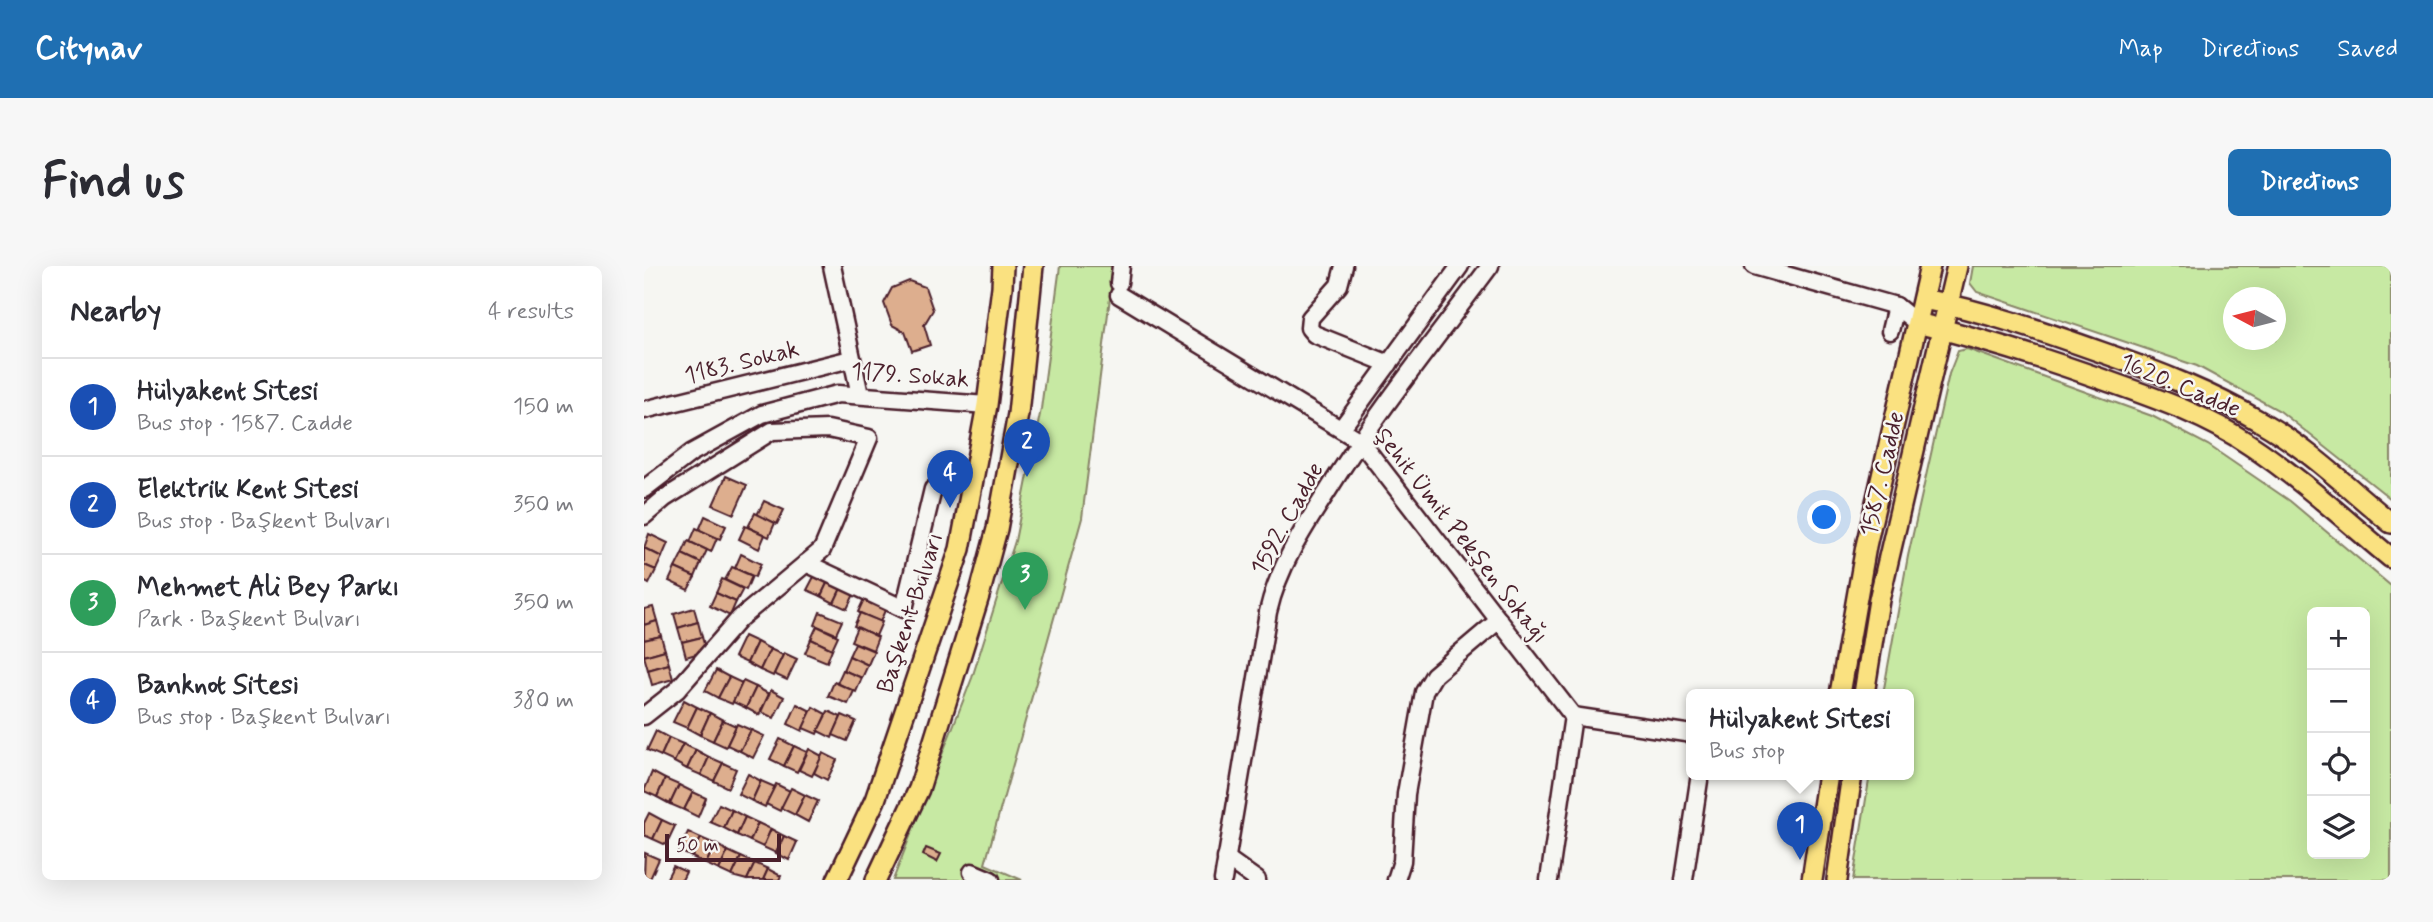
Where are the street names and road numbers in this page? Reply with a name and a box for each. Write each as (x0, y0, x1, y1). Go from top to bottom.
street label: 1183. Sokak (681, 334, 803, 392)
street label: 1620. Cadde (2115, 347, 2245, 425)
street label: 1179. Sokak (850, 356, 970, 396)
street label: 1587. Cadde (1854, 408, 1912, 540)
street label: Şehit Ümit Pekşen Sokağı (1367, 422, 1555, 650)
street label: 1592. Cadde (1244, 457, 1332, 581)
street label: Başkent Bulvarı (870, 529, 952, 697)

